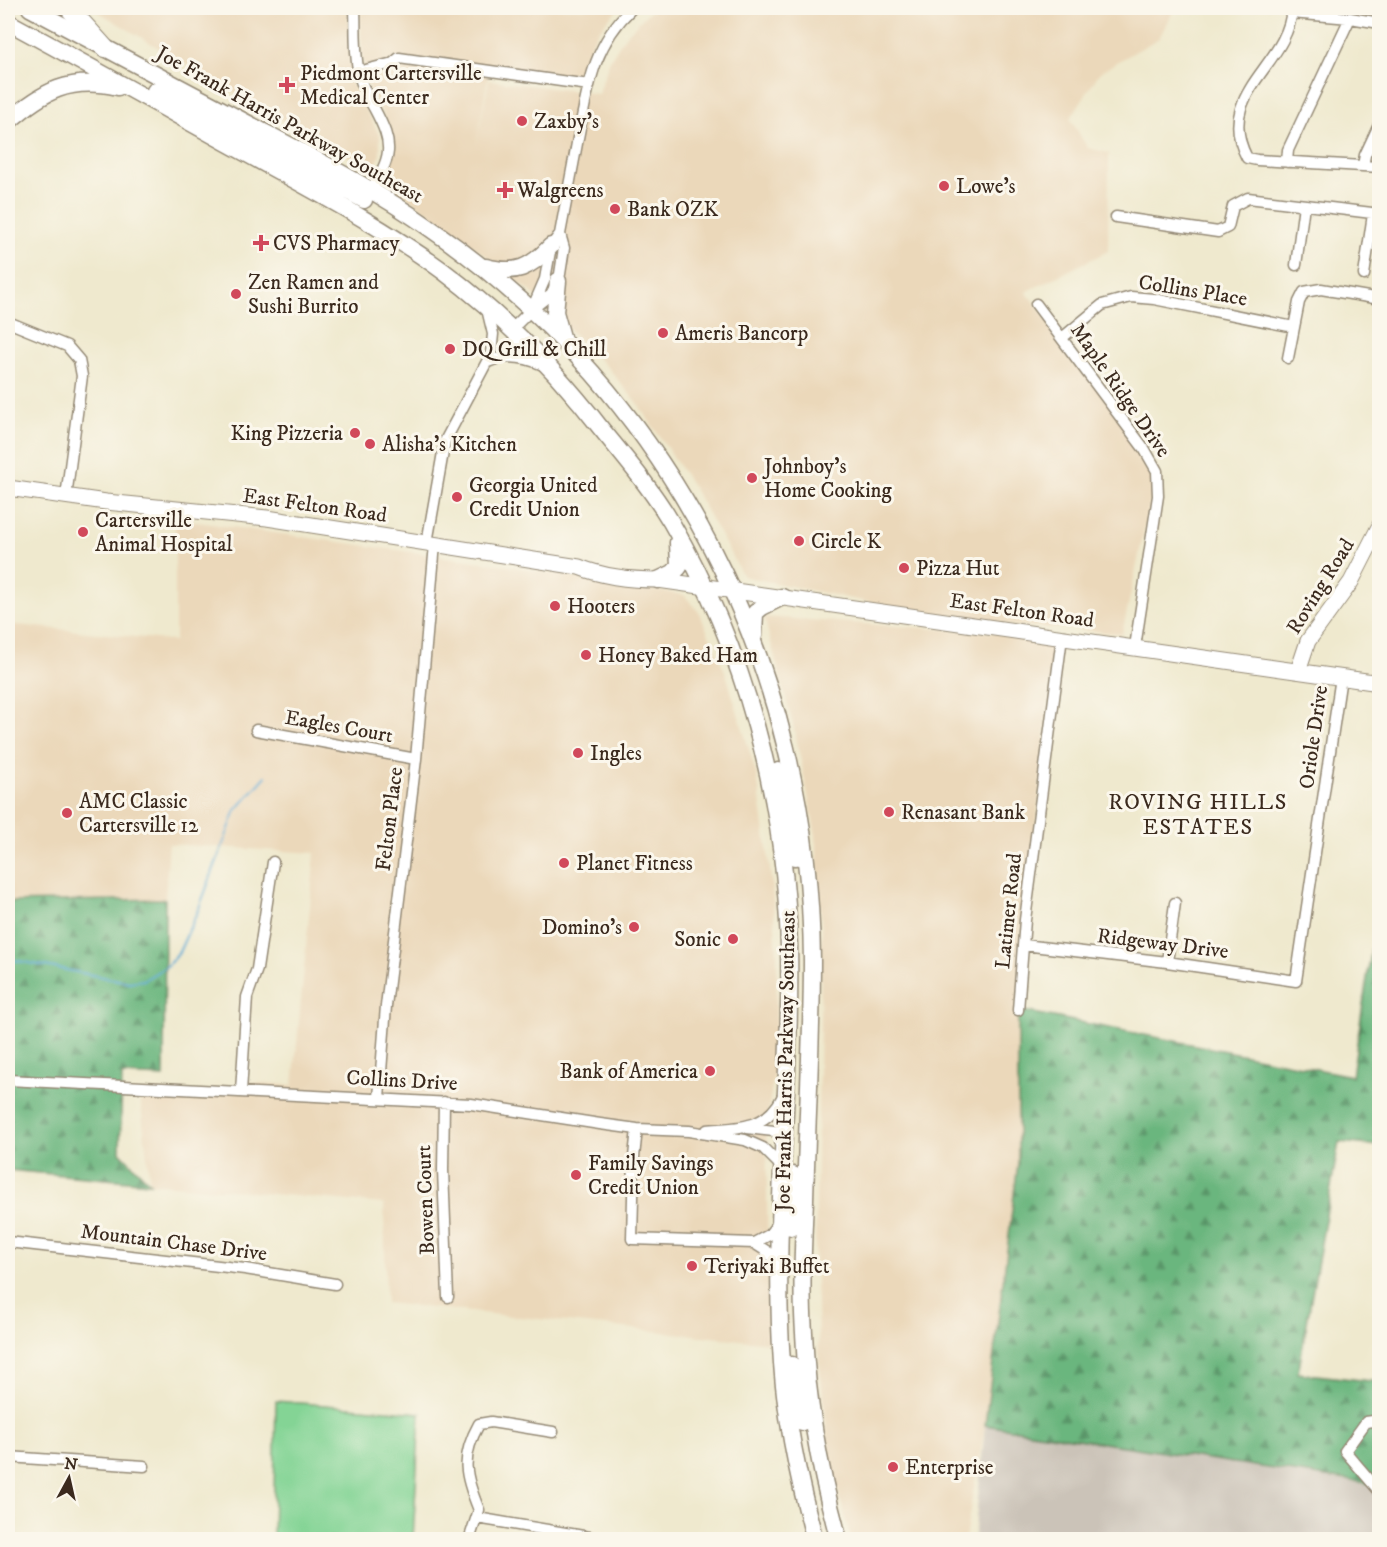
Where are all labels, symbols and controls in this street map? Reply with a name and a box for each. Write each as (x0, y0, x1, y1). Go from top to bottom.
street label: Joe Frank Harris Parkway Southeast (150, 40, 428, 209)
place label: Piedmont Cartersville Medical Center (300, 61, 482, 111)
marker: Piedmont Cartersville Medical Center (278, 76, 296, 94)
place label: Zaxby's (534, 109, 599, 135)
marker: Zaxby's (515, 114, 529, 128)
place label: Lowe's (956, 174, 1016, 200)
place label: Walgreens (516, 178, 604, 204)
marker: Lowe's (937, 179, 951, 193)
marker: Walgreens (498, 183, 512, 197)
place label: Bank OZK (627, 197, 718, 223)
marker: Bank OZK (608, 202, 622, 216)
place label: CVS Pharmacy (273, 231, 400, 257)
marker: CVS Pharmacy (254, 236, 268, 250)
place label: Zen Ramen and Sushi Burrito (248, 270, 379, 320)
street label: Collins Place (1137, 270, 1249, 312)
marker: Zen Ramen and Sushi Burrito (229, 287, 243, 301)
street label: Maple Ridge Drive (1064, 318, 1176, 463)
place label: Ameris Bancorp (675, 321, 808, 347)
marker: Ameris Bancorp (656, 326, 670, 340)
place label: DQ Grill & Chill (462, 337, 607, 363)
marker: DQ Grill & Chill (443, 342, 457, 356)
place label: King Pizzeria (230, 421, 343, 447)
marker: King Pizzeria (348, 426, 362, 440)
place label: Alisha's Kitchen (382, 432, 517, 458)
marker: Alisha's Kitchen (363, 437, 377, 451)
place label: Johnboy’s Home Cooking (762, 454, 893, 504)
marker: Johnboy’s Home Cooking (745, 471, 759, 485)
place label: Georgia United Credit Union (469, 473, 598, 523)
street label: East Felton Road (241, 483, 389, 529)
marker: Georgia United Credit Union (450, 490, 464, 504)
place label: Cartersville Animal Hospital (95, 508, 233, 558)
marker: Cartersville Animal Hospital (76, 525, 90, 539)
place label: Circle K (811, 529, 882, 555)
street label: Roving Road (1281, 533, 1361, 639)
marker: Circle K (792, 534, 806, 548)
place label: Pizza Hut (916, 556, 1000, 582)
marker: Pizza Hut (897, 561, 911, 575)
street label: East Felton Road (948, 588, 1096, 634)
place label: Hooters (567, 594, 635, 620)
marker: Hooters (548, 599, 562, 613)
place label: Honey Baked Ham (598, 643, 758, 669)
marker: Honey Baked Ham (579, 648, 593, 662)
street label: Oriole Drive (1294, 683, 1334, 791)
street label: Eagles Court (283, 705, 395, 749)
place label: Ingles (590, 741, 642, 767)
marker: Ingles (571, 746, 585, 760)
street label: Felton Place (371, 765, 409, 873)
place label: AMC Classic Cartersville 12 (79, 789, 199, 839)
district label: ROVING HILLS ESTATES (1108, 789, 1288, 841)
place label: Renasant Bank (901, 800, 1026, 826)
marker: Renasant Bank (882, 805, 896, 819)
marker: AMC Classic Cartersville 12 (60, 806, 74, 820)
place label: Planet Fitness (576, 851, 693, 877)
street label: Latimer Road (990, 851, 1028, 970)
marker: Planet Fitness (557, 856, 571, 870)
street label: Joe Frank Harris Parkway Southeast (770, 910, 802, 1214)
place label: Domino's (542, 915, 622, 941)
marker: Domino's (627, 920, 641, 934)
street label: Ridgeway Drive (1096, 923, 1230, 965)
place label: Sonic (674, 927, 721, 953)
marker: Sonic (726, 932, 740, 946)
place label: Bank of America (560, 1059, 698, 1085)
marker: Bank of America (703, 1064, 717, 1078)
street label: Collins Drive (346, 1065, 459, 1097)
street label: Bowen Court (411, 1144, 441, 1255)
place label: Family Savings Credit Union (588, 1151, 714, 1201)
marker: Family Savings Credit Union (569, 1168, 583, 1182)
street label: Mountain Chase Drive (79, 1219, 269, 1267)
place label: Teriyaki Buffet (704, 1254, 830, 1280)
marker: Teriyaki Buffet (685, 1259, 699, 1273)
north arrow (39, 1448, 99, 1508)
text: N (63, 1453, 79, 1475)
place label: Enterprise (905, 1455, 994, 1481)
marker: Enterprise (886, 1460, 900, 1474)

